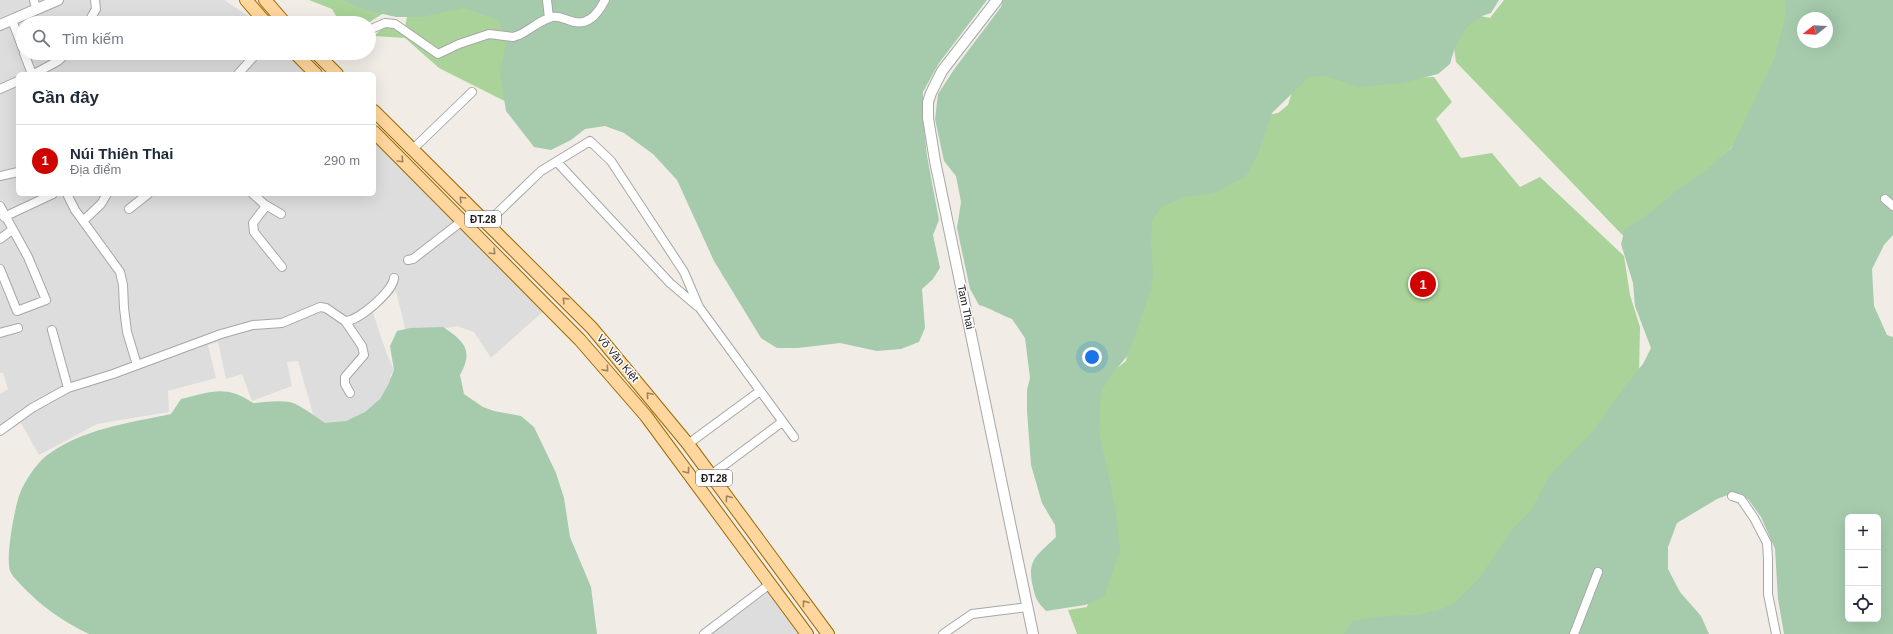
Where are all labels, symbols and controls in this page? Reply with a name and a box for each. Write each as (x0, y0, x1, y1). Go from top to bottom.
north arrow (1797, 12, 1833, 48)
search box (16, 16, 376, 60)
icon: search (30, 27, 52, 49)
text: Tìm kiếm (62, 30, 124, 47)
text: Gần đây (32, 88, 99, 107)
text: Núi Thiên Thai (70, 145, 173, 162)
text: 1 (41, 153, 49, 168)
text: 290 m (324, 153, 360, 168)
one-way arrow (397, 155, 404, 163)
text: Địa điểm (70, 162, 121, 177)
one-way arrow (459, 196, 467, 204)
road number: ĐT.28 (465, 211, 501, 227)
one-way arrow (488, 247, 496, 255)
pin: 1 (1410, 269, 1436, 299)
street label: Tam Thai (955, 284, 977, 330)
one-way arrow (562, 297, 570, 305)
street label: Võ Văn Kiệt (595, 332, 641, 384)
your location (1082, 347, 1102, 367)
one-way arrow (601, 365, 608, 372)
one-way arrow (646, 392, 653, 399)
one-way arrow (682, 466, 689, 473)
road number: ĐT.28 (696, 470, 732, 486)
one-way arrow (726, 495, 733, 502)
map controls (1845, 514, 1881, 622)
button: + (1845, 514, 1881, 550)
button: − (1845, 550, 1881, 586)
button: locate (1845, 586, 1881, 622)
one-way arrow (802, 600, 809, 607)

